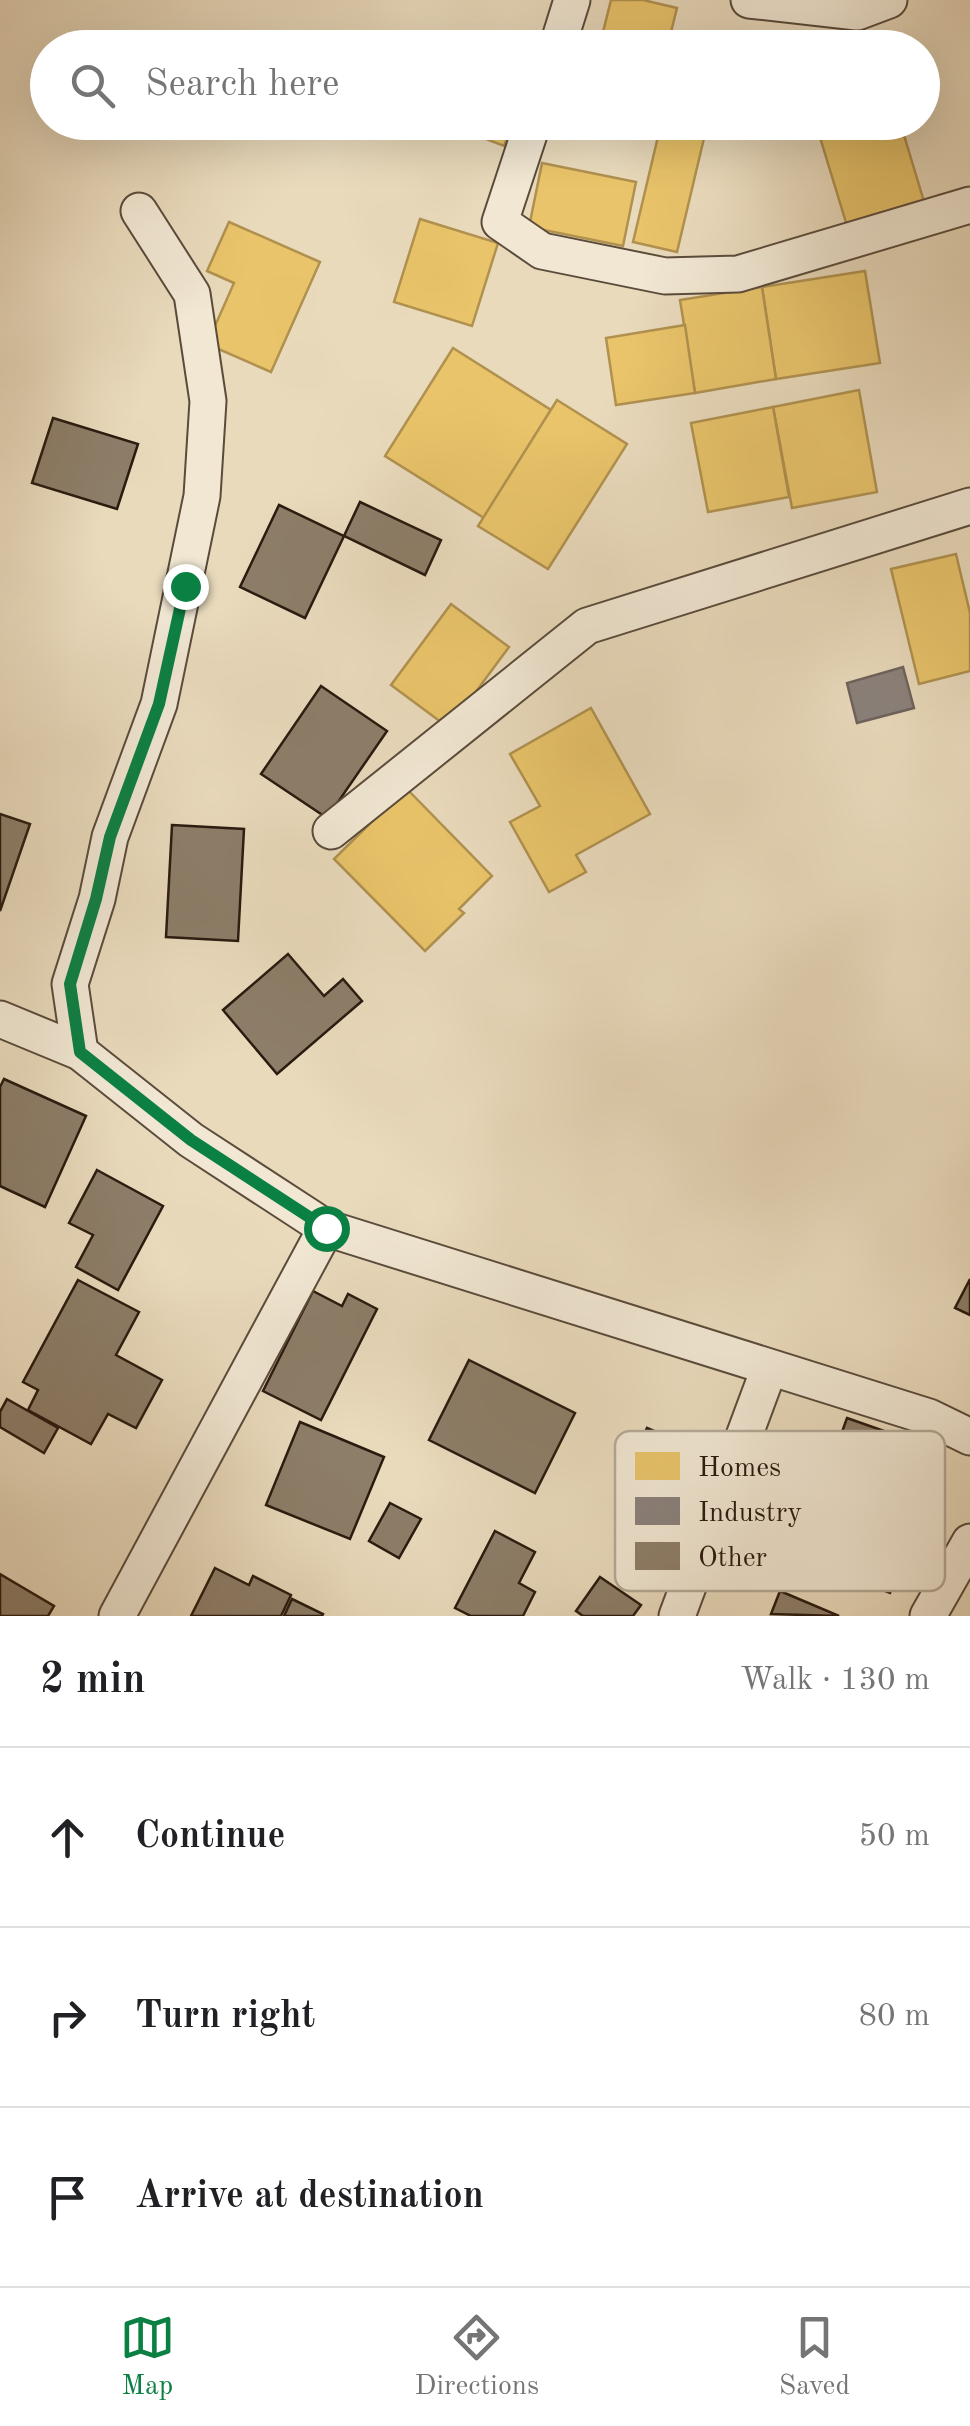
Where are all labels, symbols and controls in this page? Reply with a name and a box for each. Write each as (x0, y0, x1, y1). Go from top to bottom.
search box (30, 30, 940, 140)
icon: search (65, 58, 120, 113)
text: Search here (145, 66, 340, 104)
route end (163, 564, 209, 610)
route start (304, 1206, 350, 1252)
legend (615, 1431, 945, 1591)
text: Homes (698, 1455, 781, 1483)
text: Industry (698, 1500, 802, 1528)
text: Other (698, 1545, 767, 1573)
text: 2 min (40, 1660, 146, 1702)
text: Walk · 130 m (740, 1665, 930, 1697)
icon: ahead (40, 1810, 95, 1865)
text: Continue (135, 1818, 285, 1856)
text: 50 m (859, 1821, 930, 1853)
icon: right (40, 1990, 95, 2045)
text: Turn right (135, 1998, 315, 2036)
text: 80 m (859, 2001, 930, 2033)
icon: arrive (40, 2170, 95, 2225)
text: Arrive at destination (135, 2178, 484, 2216)
tab: Map (120, 2310, 175, 2405)
tab: Directions (415, 2310, 539, 2405)
tab: Saved (779, 2310, 850, 2405)

